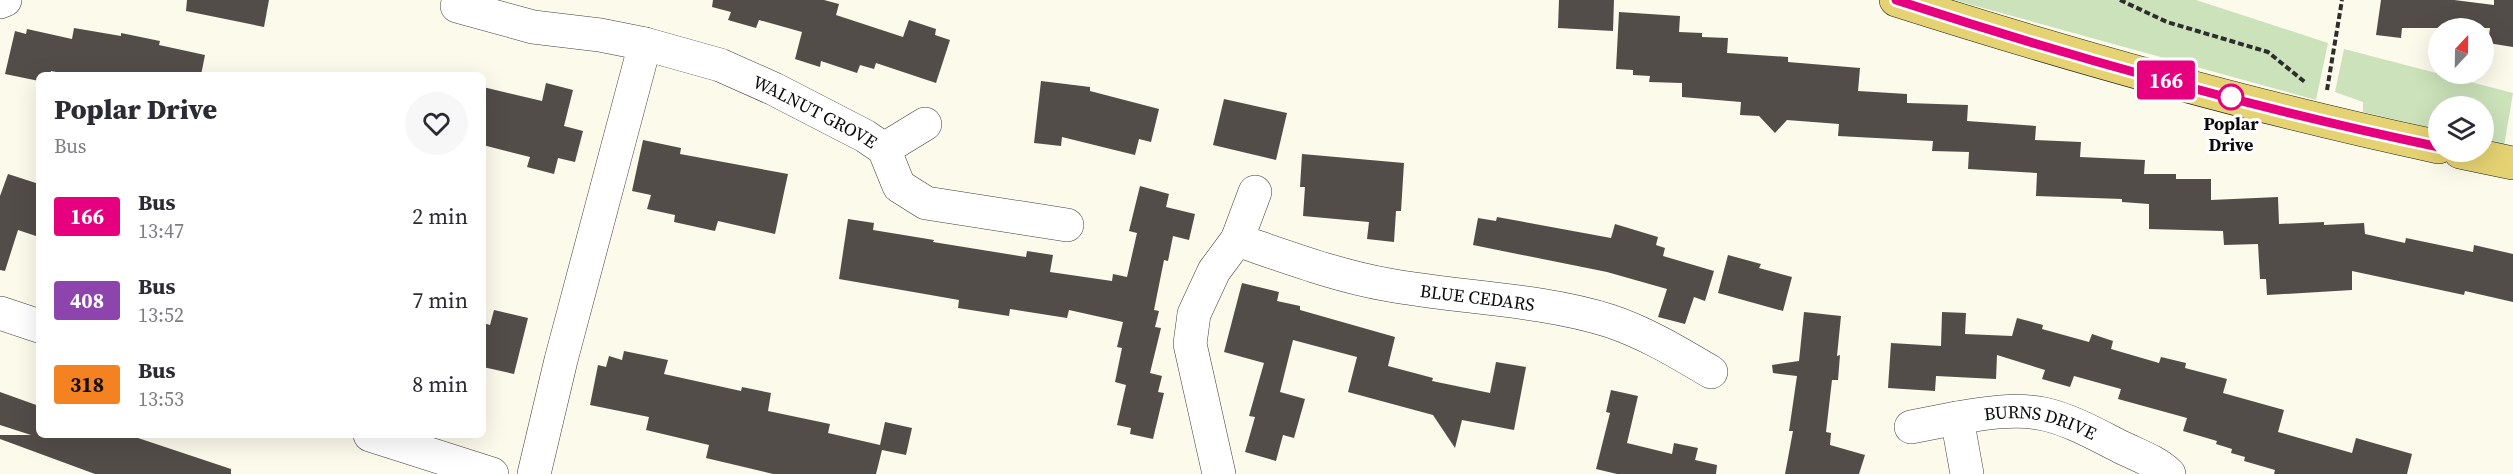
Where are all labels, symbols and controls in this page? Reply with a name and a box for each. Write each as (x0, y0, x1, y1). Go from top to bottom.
north arrow (2428, 18, 2494, 84)
map controls (2428, 18, 2494, 162)
line badge: 166 (2132, 60, 2200, 100)
text: 166 (2149, 66, 2183, 95)
street label: WALNUT GROVE (749, 69, 883, 154)
marker: Poplar Drive (2218, 84, 2244, 110)
text: Poplar Drive (54, 90, 217, 128)
button: heart (405, 92, 468, 155)
button: layers (2428, 96, 2494, 162)
place label: Poplar Drive (2203, 111, 2259, 157)
text: Bus (54, 132, 87, 160)
text: Bus (138, 187, 175, 217)
text: 2 min (412, 201, 468, 231)
text: 166 (70, 202, 104, 231)
text: 13:47 (138, 217, 184, 245)
text: Bus (138, 271, 175, 301)
street label: BLUE CEDARS (1419, 278, 1536, 317)
text: 7 min (412, 285, 468, 315)
text: 408 (70, 286, 104, 315)
text: 13:52 (138, 301, 184, 329)
text: Bus (138, 355, 175, 385)
text: 8 min (412, 369, 468, 399)
text: 318 (70, 370, 104, 399)
text: 13:53 (138, 385, 184, 413)
street label: BURNS DRIVE (1983, 399, 2101, 445)

